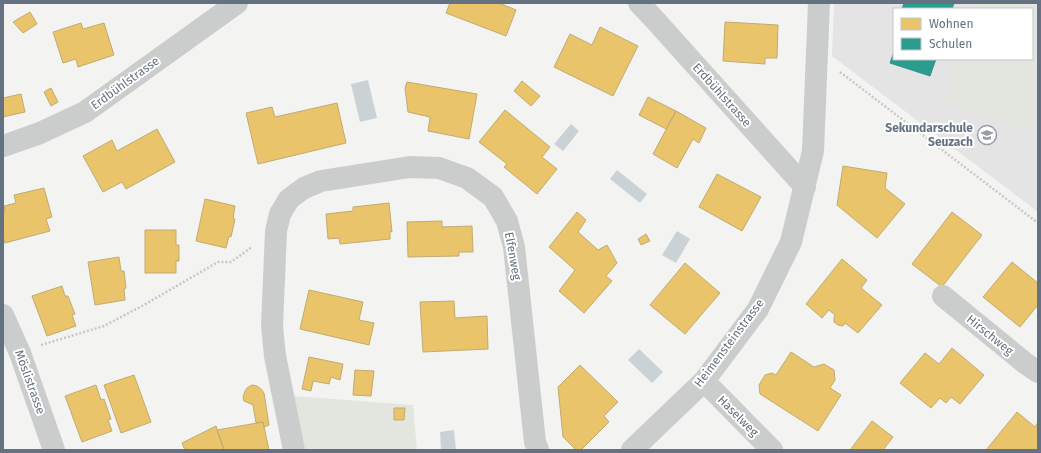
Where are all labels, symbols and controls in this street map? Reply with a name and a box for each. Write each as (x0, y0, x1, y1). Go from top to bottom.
legend (893, 8, 1033, 60)
text: Wohnen (929, 17, 973, 31)
text: Schulen (929, 37, 972, 51)
street label: Erdbühlstrasse (88, 54, 162, 112)
street label: Erdbühlstrasse (690, 60, 754, 130)
place label: Sekundarschule Seuzach (885, 121, 973, 149)
school or university icon: Sekundarschule Seuzach (976, 124, 998, 146)
street label: Elfenweg (502, 231, 524, 282)
street label: Heimensteinstrasse (691, 296, 767, 390)
street label: Hirschweg (964, 312, 1017, 358)
street label: Möslistrasse (12, 348, 48, 416)
street label: Haselweg (715, 393, 762, 440)

